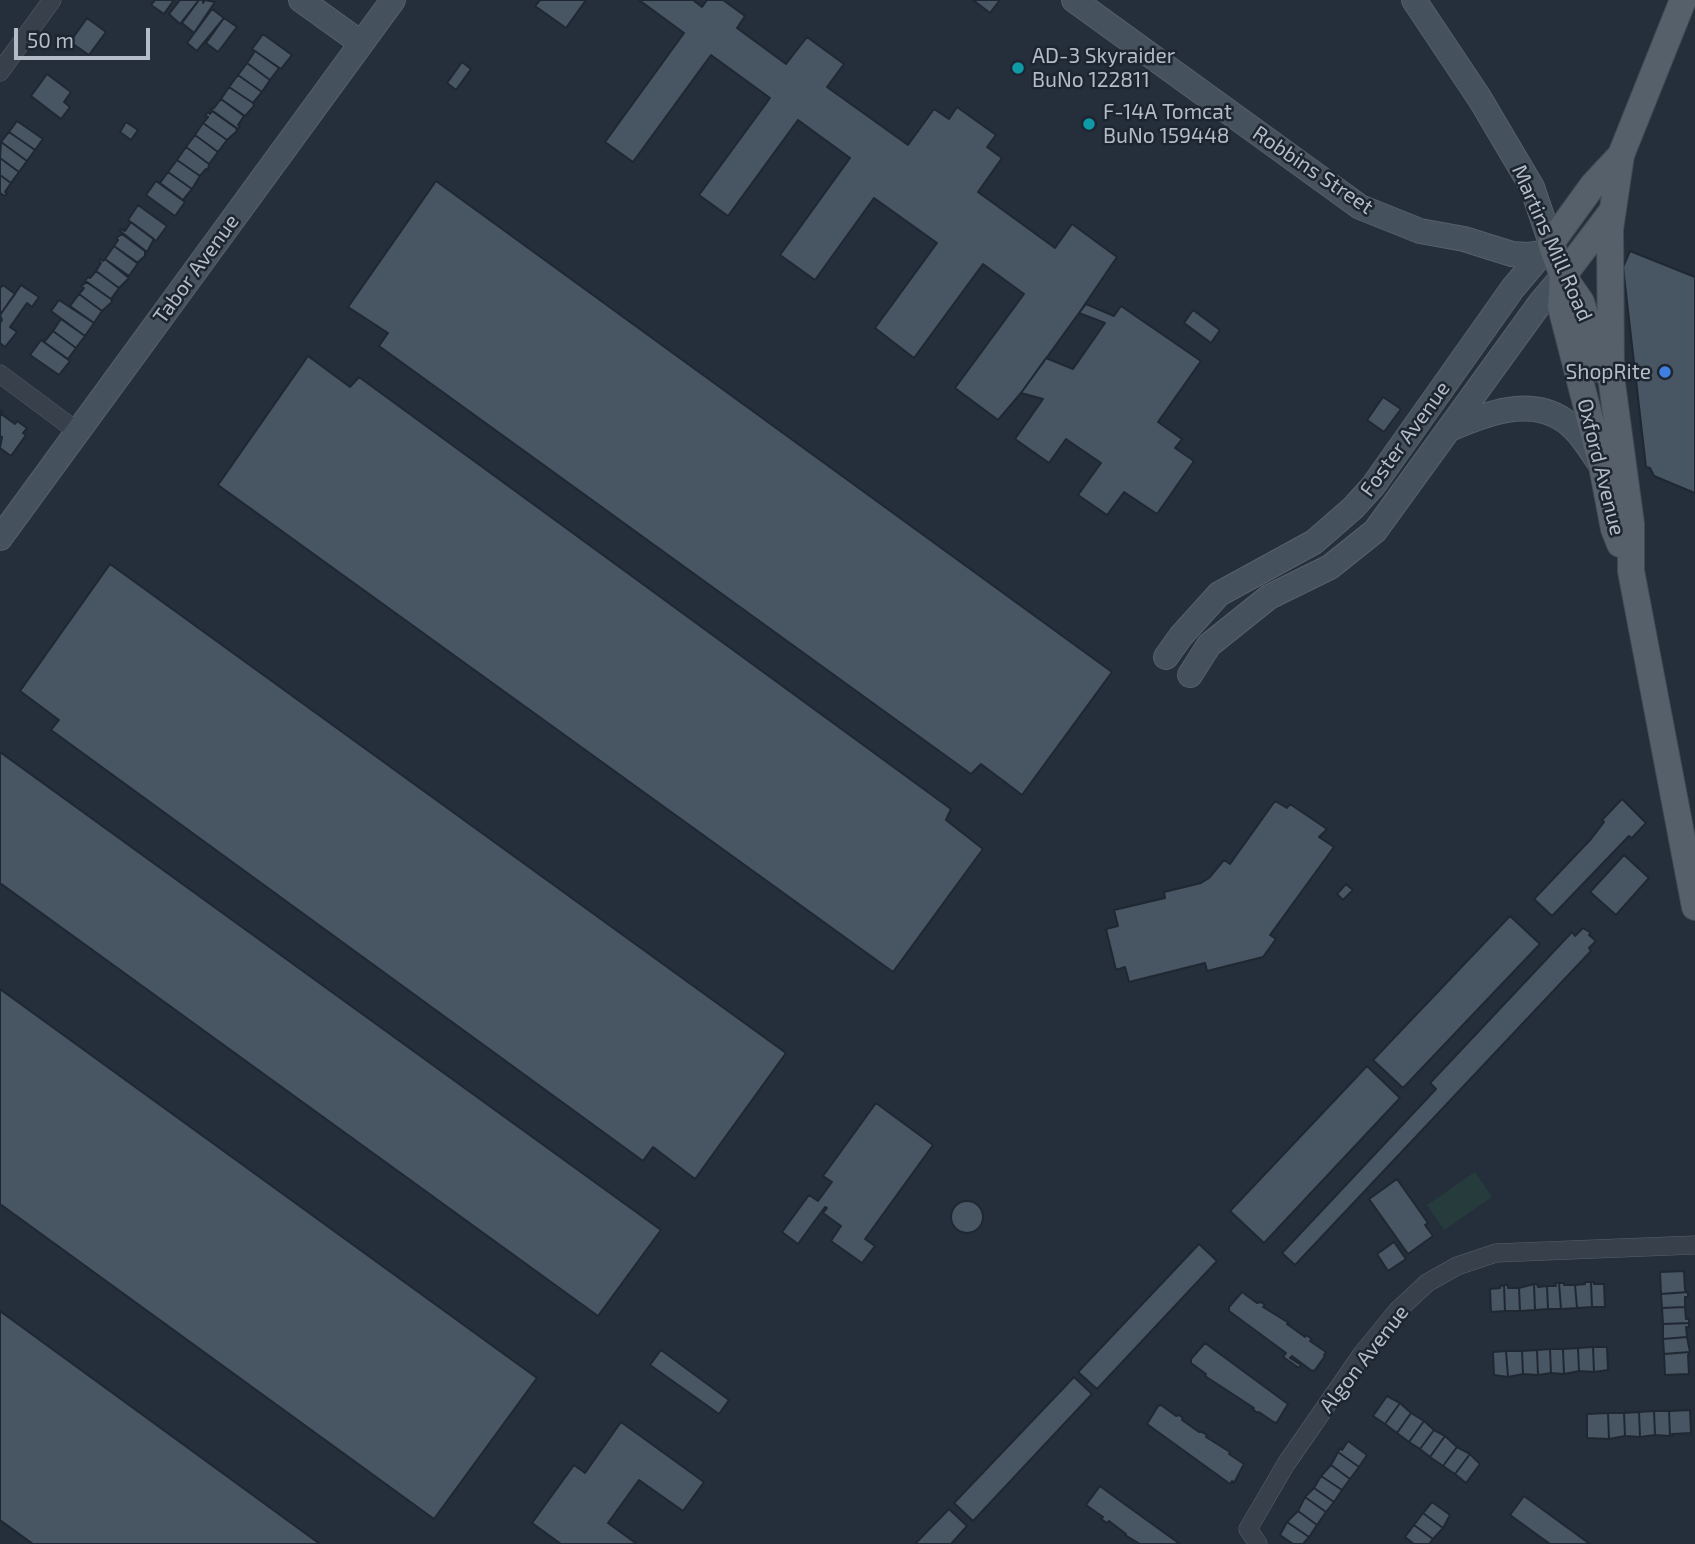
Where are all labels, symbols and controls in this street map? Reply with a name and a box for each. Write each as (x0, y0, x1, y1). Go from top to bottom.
scale bar (18, 14, 154, 58)
text: 50 m (27, 27, 74, 52)
place label: AD-3 Skyraider BuNo 122811 (1032, 43, 1175, 93)
marker: AD-3 Skyraider BuNo 122811 (1010, 60, 1026, 76)
place label: F-14A Tomcat BuNo 159448 (1103, 99, 1232, 149)
marker: F-14A Tomcat BuNo 159448 (1081, 116, 1097, 132)
street label: Robbins Street (1248, 120, 1378, 220)
street label: Martins Mill Road (1506, 161, 1598, 325)
street label: Tabor Avenue (148, 209, 244, 329)
place label: ShopRite (1565, 359, 1651, 385)
marker: ShopRite (1657, 364, 1673, 380)
street label: Foster Avenue (1355, 376, 1455, 502)
street label: Oxford Avenue (1572, 396, 1630, 538)
street label: Algon Avenue (1314, 1300, 1414, 1418)

